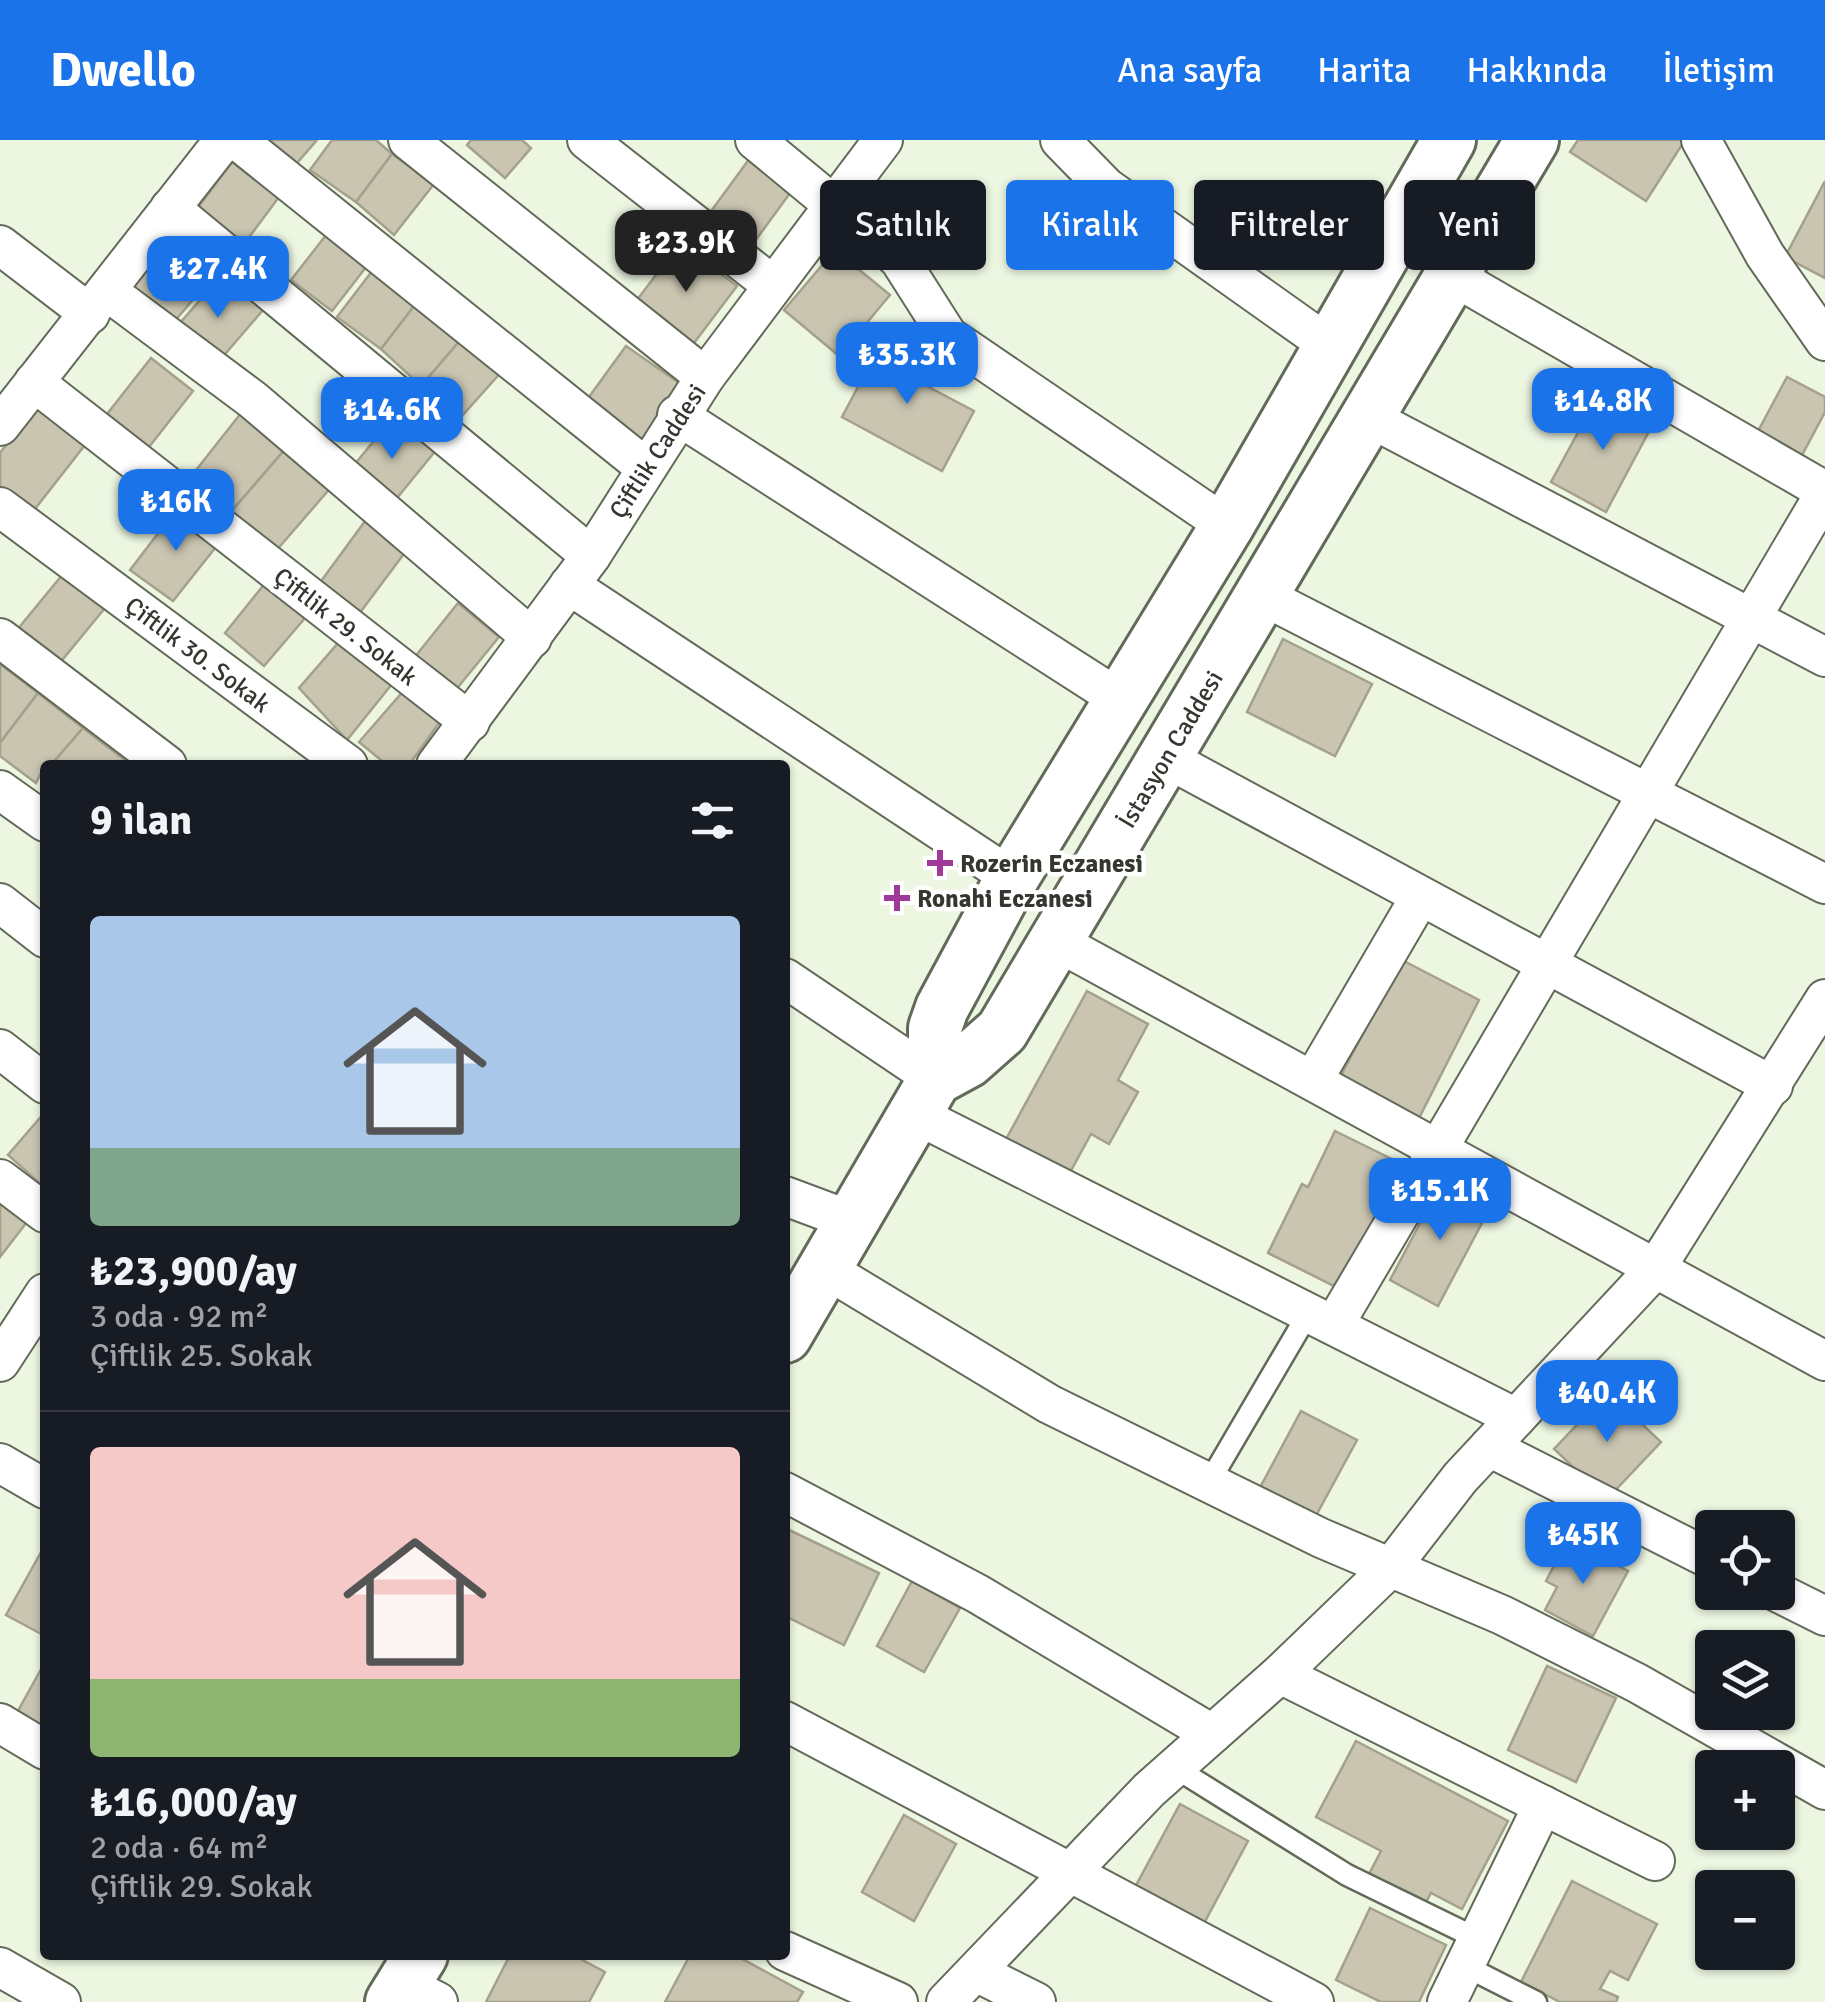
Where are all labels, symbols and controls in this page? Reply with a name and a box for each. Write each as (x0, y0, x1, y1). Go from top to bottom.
text: Dwello (50, 41, 196, 100)
text: Ana sayfa (1117, 49, 1262, 92)
text: Harita (1317, 49, 1411, 92)
text: Hakkında (1466, 49, 1608, 92)
text: İletişim (1663, 49, 1775, 92)
chip: Satılık (820, 180, 986, 270)
chip: Kiralık (1006, 180, 1174, 270)
chip: Filtreler (1194, 180, 1384, 270)
chip: Yeni (1404, 180, 1535, 270)
pin: ₺23.9K (605, 210, 767, 295)
text: ₺23.9K (637, 223, 735, 262)
pin: ₺27.4K (137, 236, 299, 321)
text: ₺27.4K (169, 249, 267, 288)
pin: ₺35.3K (826, 322, 988, 407)
text: ₺35.3K (858, 335, 956, 374)
pin: ₺14.8K (1522, 368, 1684, 453)
pin: ₺14.6K (311, 377, 473, 462)
street label: Çiftlik Caddesi (602, 378, 712, 524)
text: ₺14.8K (1554, 381, 1652, 420)
text: ₺14.6K (343, 390, 441, 429)
pin: ₺16K (117, 469, 235, 554)
text: ₺16K (140, 482, 212, 521)
street label: Çiftlik 29. Sokak (268, 561, 424, 692)
street label: Çiftlik 30. Sokak (119, 590, 277, 719)
street label: İstasyon Caddesi (1111, 665, 1230, 834)
icon: filters (685, 793, 740, 848)
text: 9 ilan (90, 795, 192, 846)
place label: Rozerin Eczanesi (960, 848, 1143, 879)
marker: Rozerin Eczanesi (929, 852, 951, 874)
place label: Ronahi Eczanesi (917, 883, 1093, 914)
marker: Ronahi Eczanesi (886, 887, 908, 909)
icon: home (325, 981, 505, 1161)
pin: ₺15.1K (1359, 1158, 1521, 1243)
text: ₺15.1K (1391, 1171, 1489, 1210)
text: ₺23,900/ay (90, 1246, 297, 1297)
text: 3 oda · 92 m² (90, 1297, 269, 1336)
text: Çiftlik 25. Sokak (90, 1336, 312, 1375)
pin: ₺40.4K (1526, 1360, 1688, 1445)
text: ₺40.4K (1558, 1373, 1656, 1412)
pin: ₺45K (1524, 1502, 1642, 1587)
map controls (1695, 1510, 1795, 1970)
button: locate (1695, 1510, 1795, 1610)
icon: home (325, 1512, 505, 1692)
text: ₺45K (1547, 1515, 1619, 1554)
button: layers (1695, 1630, 1795, 1730)
button: + (1695, 1750, 1795, 1850)
text: ₺16,000/ay (90, 1777, 297, 1828)
text: 2 oda · 64 m² (90, 1828, 269, 1867)
text: Çiftlik 29. Sokak (90, 1867, 312, 1906)
button: − (1695, 1870, 1795, 1970)

